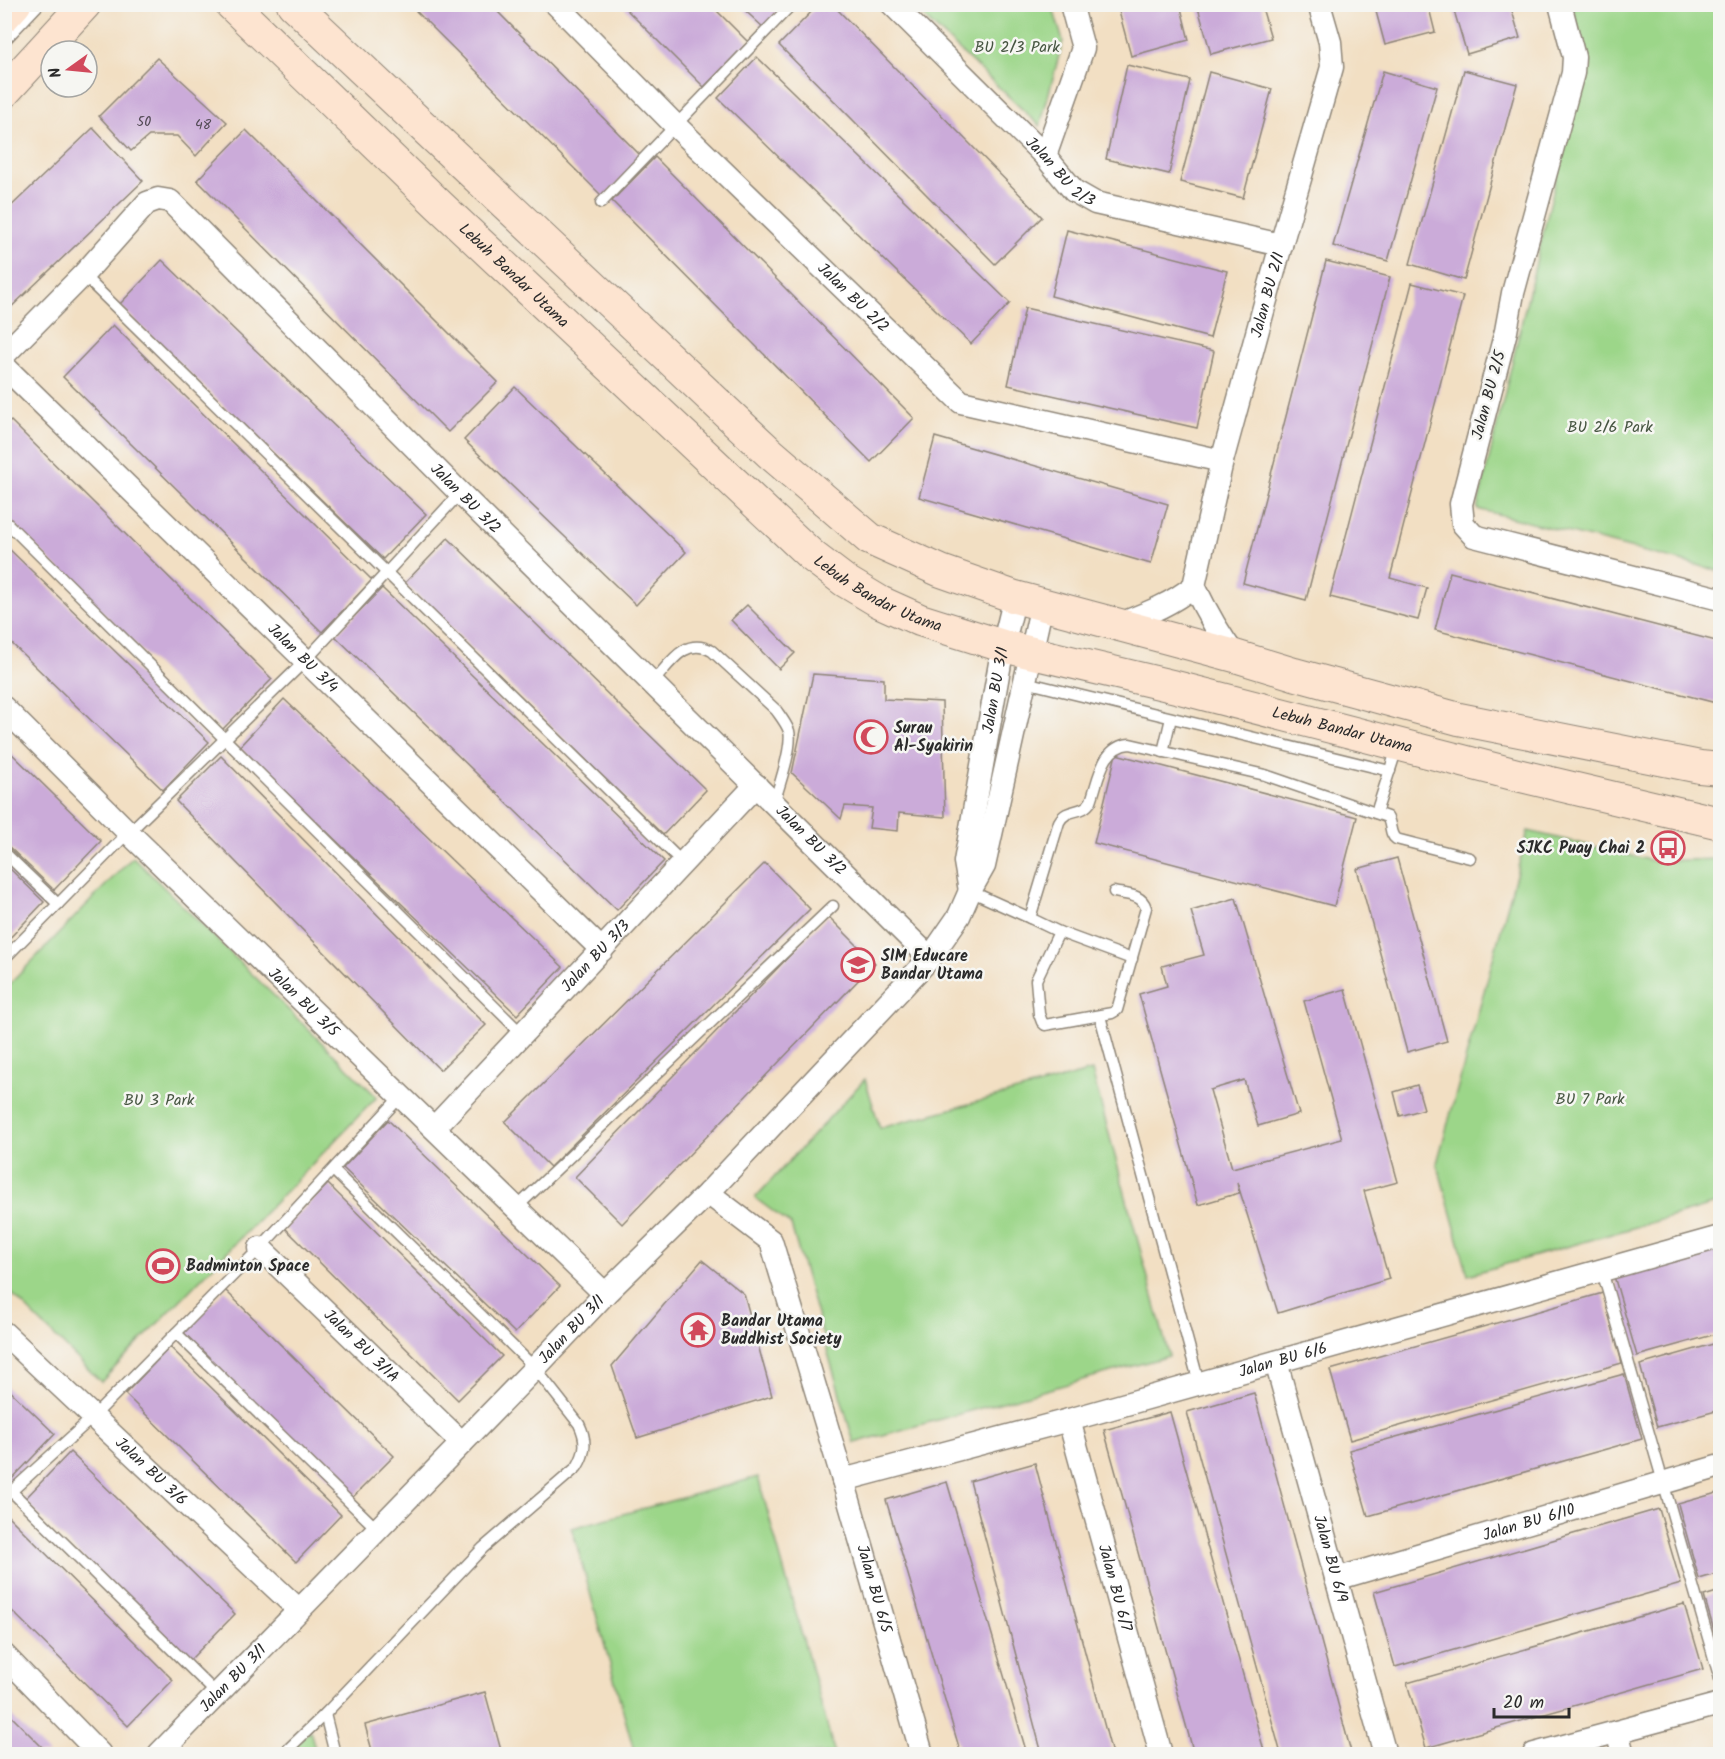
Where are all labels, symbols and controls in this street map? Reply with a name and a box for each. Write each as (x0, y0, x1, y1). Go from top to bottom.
park label: BU 2/3 Park (974, 35, 1060, 60)
north arrow (39, 39, 99, 99)
text: N (43, 64, 69, 81)
house number: 50 (137, 111, 151, 133)
house number: 48 (195, 114, 212, 136)
street label: Jalan BU 2/3 (1019, 131, 1100, 213)
street label: Lebuh Bandar Utama (453, 217, 575, 334)
street label: Jalan BU 2/1 (1244, 249, 1291, 340)
street label: Jalan BU 2/2 (812, 257, 895, 339)
street label: Jalan BU 2/5 (1465, 346, 1513, 442)
park label: BU 2/6 Park (1567, 415, 1653, 440)
street label: Jalan BU 3/2 (424, 457, 507, 540)
street label: Lebuh Bandar Utama (808, 549, 945, 639)
street label: Jalan BU 3/4 (262, 617, 345, 699)
street label: Jalan BU 3/1 (975, 645, 1015, 735)
street label: Lebuh Bandar Utama (1269, 700, 1415, 760)
place label: Surau Al-Syakirin (894, 716, 973, 759)
mosque icon: Surau Al-Syakirin (853, 719, 889, 755)
street label: Jalan BU 3/2 (770, 799, 852, 881)
bus stop icon: SJKC Puay Chai 2 (1650, 830, 1686, 866)
place label: SJKC Puay Chai 2 (1517, 836, 1645, 861)
street label: Jalan BU 3/3 (555, 914, 636, 998)
place label: SIM Educare Bandar Utama (881, 944, 983, 987)
school or university icon: SIM Educare Bandar Utama (840, 947, 876, 983)
street label: Jalan BU 3/5 (262, 962, 346, 1044)
park label: BU 7 Park (1556, 1087, 1625, 1112)
park label: BU 3 Park (124, 1088, 195, 1113)
sports icon: Badminton Space (145, 1248, 181, 1284)
place label: Badminton Space (186, 1254, 310, 1279)
street label: Jalan BU 3/1 (532, 1289, 611, 1370)
street label: Jalan BU 3/1A (318, 1303, 405, 1389)
place label: Bandar Utama Buddhist Society (721, 1309, 842, 1352)
temple icon: Bandar Utama Buddhist Society (680, 1312, 716, 1348)
street label: Jalan BU 6/6 (1236, 1336, 1330, 1384)
street label: Jalan BU 3/6 (109, 1431, 193, 1512)
street label: Jalan BU 6/10 (1480, 1497, 1578, 1548)
street label: Jalan BU 6/9 (1307, 1512, 1355, 1605)
street label: Jalan BU 6/7 (1091, 1541, 1139, 1635)
street label: Jalan BU 6/5 (850, 1542, 899, 1637)
street label: Jalan BU 3/1 (193, 1638, 272, 1718)
scale bar (1494, 1681, 1569, 1719)
text: 20 m (1503, 1689, 1544, 1718)

